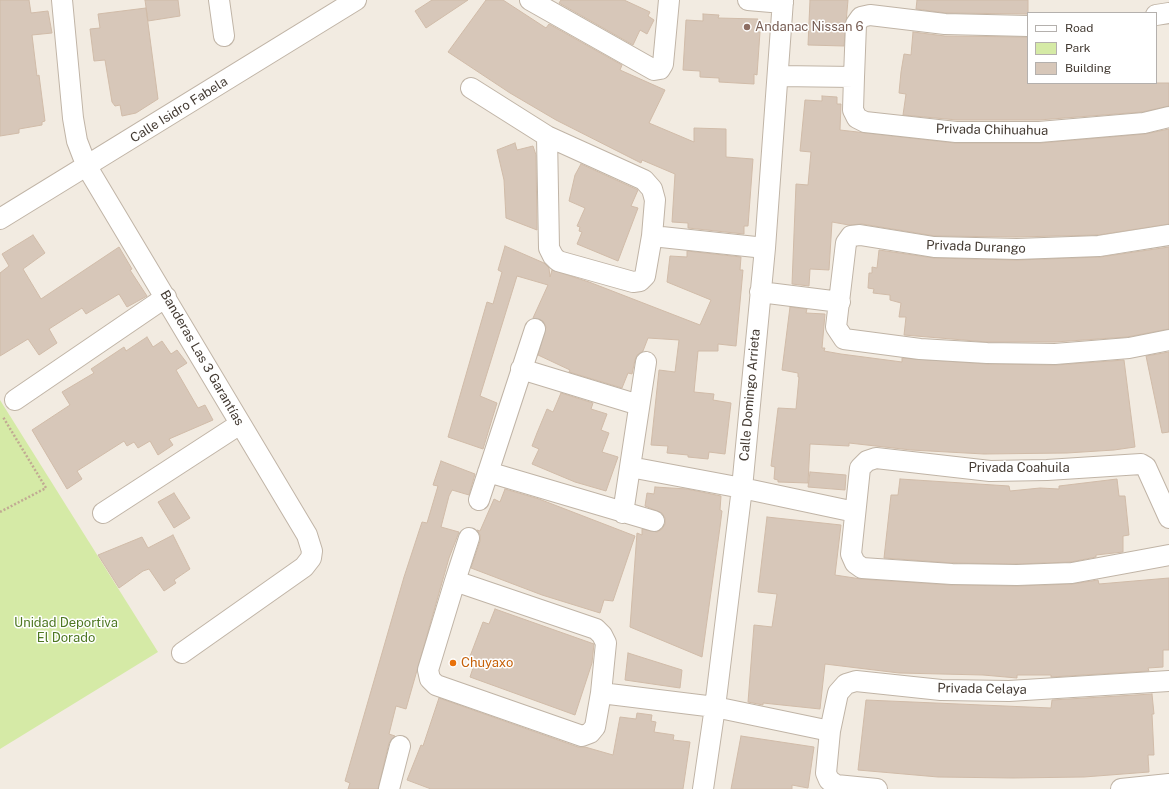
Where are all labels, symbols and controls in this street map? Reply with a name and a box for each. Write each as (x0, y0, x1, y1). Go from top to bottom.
legend (1027, 12, 1157, 84)
place label: Andanac Nissan 6 (755, 19, 864, 35)
text: Road (1065, 21, 1093, 35)
marker: Andanac Nissan 6 (742, 22, 752, 32)
text: Park (1065, 41, 1091, 55)
text: Building (1065, 61, 1111, 75)
street label: Calle Isidro Fabela (128, 74, 230, 146)
street label: Privada Chihuahua (936, 121, 1048, 139)
street label: Privada Durango (926, 237, 1026, 257)
street label: Banderas Las 3 Garantías (157, 288, 247, 428)
street label: Calle Domingo Arrieta (736, 328, 764, 462)
street label: Privada Coahuila (968, 460, 1070, 476)
park label: Unidad Deportiva El Dorado (14, 615, 118, 646)
place label: Chuyaxo (461, 655, 513, 671)
marker: Chuyaxo (448, 658, 458, 668)
street label: Privada Celaya (937, 680, 1027, 698)

